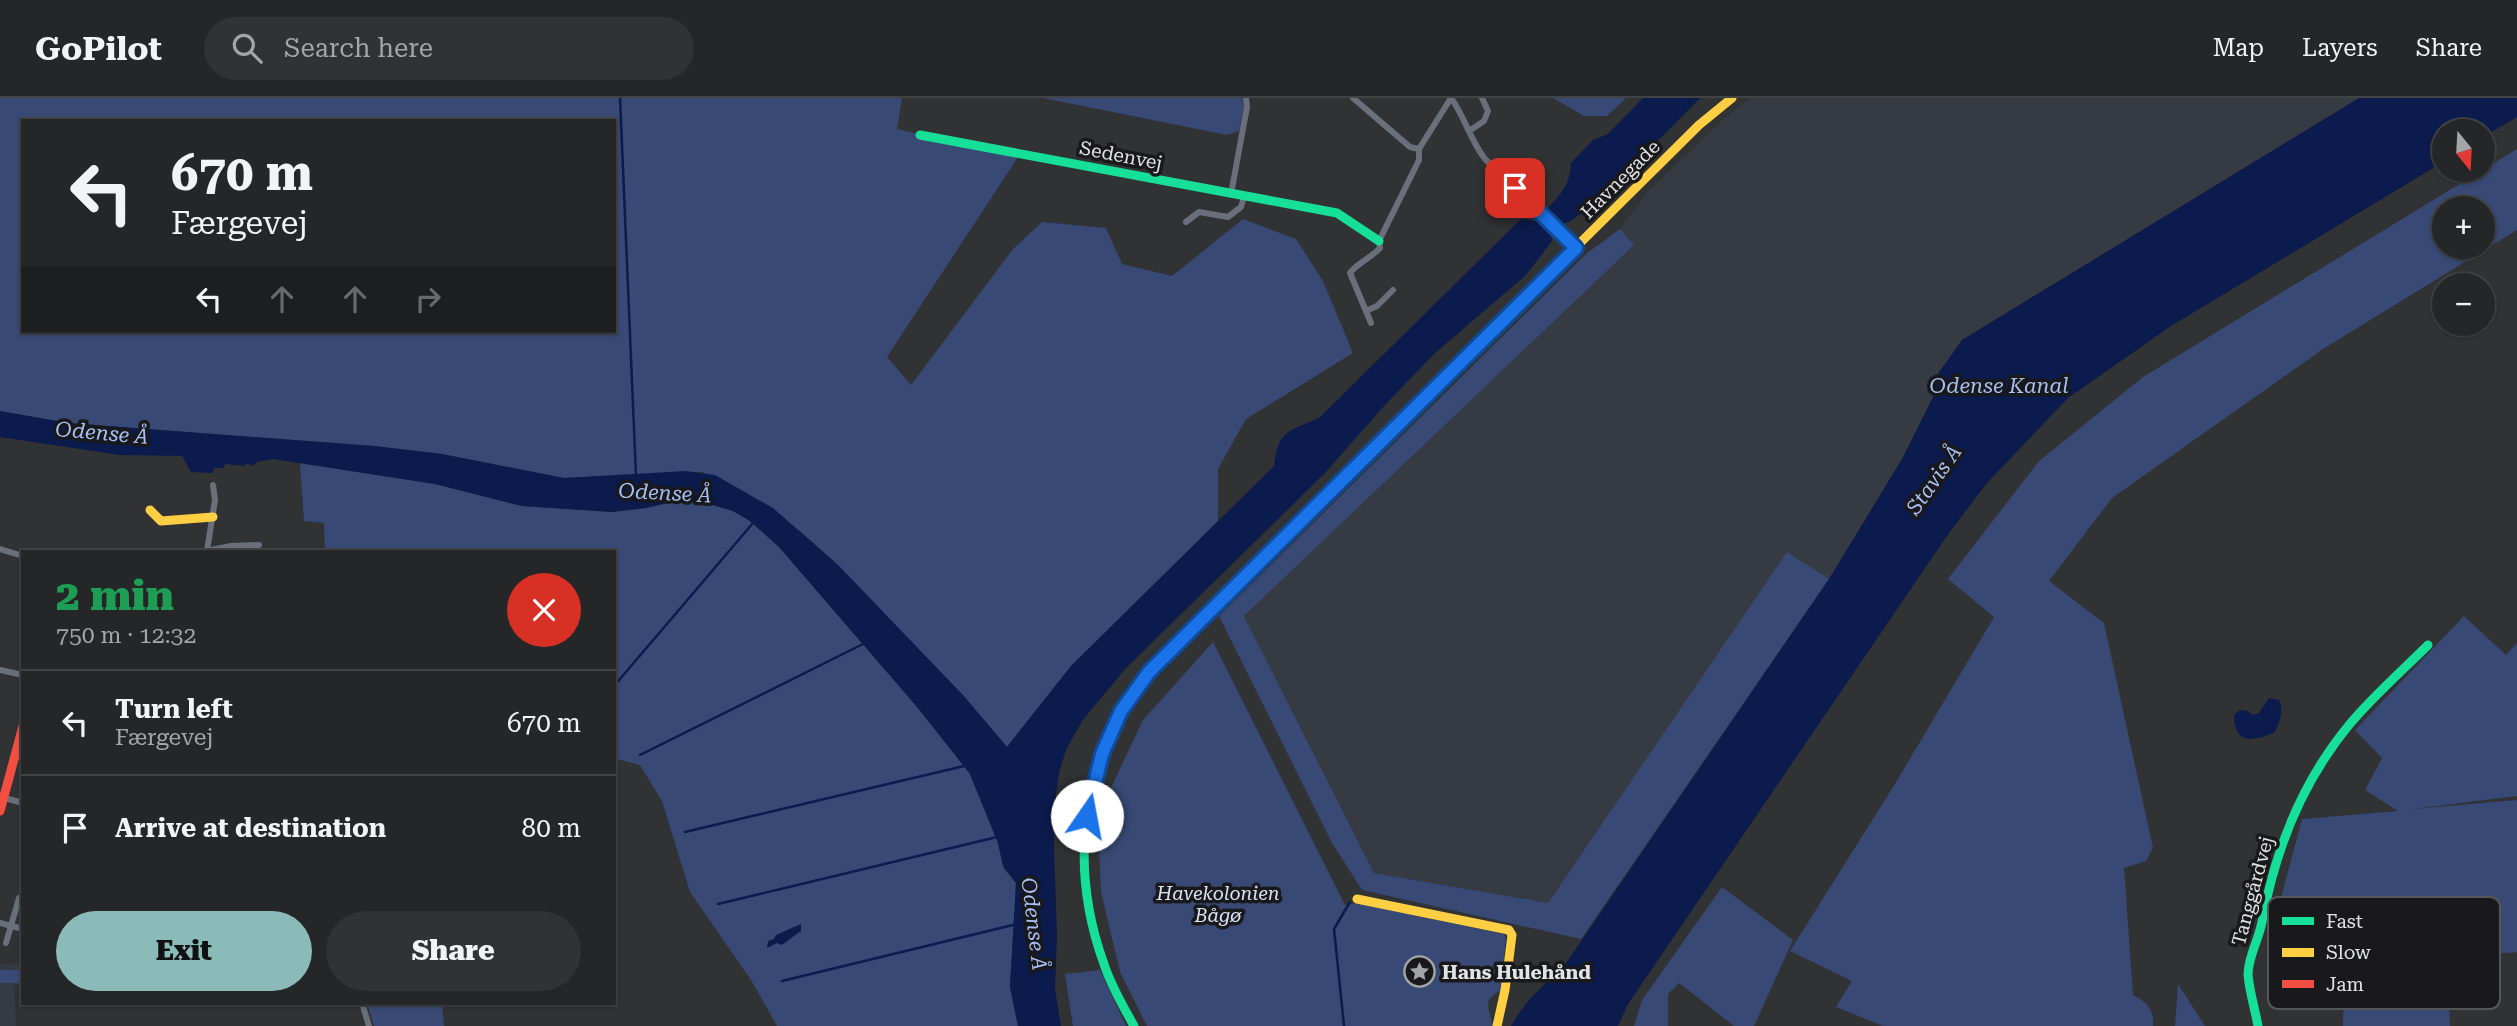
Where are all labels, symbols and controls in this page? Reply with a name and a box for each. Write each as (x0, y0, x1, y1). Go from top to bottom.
search box (204, 17, 694, 80)
text: GoPilot (35, 29, 162, 68)
icon: search (228, 29, 266, 67)
text: Search here (284, 33, 433, 63)
text: Map (2213, 34, 2264, 62)
text: Layers (2302, 34, 2378, 62)
text: Share (2416, 34, 2482, 62)
north arrow (2432, 119, 2496, 182)
map controls (2432, 119, 2495, 336)
street label: Havnegade (1576, 135, 1665, 224)
street label: Sedenvej (1077, 136, 1164, 175)
text: 670 m (171, 145, 313, 202)
icon: left (56, 147, 147, 238)
pin (1485, 158, 1545, 218)
icon: arrive (1496, 169, 1534, 207)
button: + (2432, 196, 2495, 259)
text: Færgevej (171, 204, 308, 242)
button: − (2432, 273, 2495, 336)
icon: left (190, 280, 228, 318)
icon: ahead (263, 280, 301, 318)
icon: ahead (336, 280, 374, 318)
icon: right (409, 280, 447, 318)
water label: Odense Kanal (1930, 374, 2068, 398)
water label: Odense Å (54, 416, 150, 449)
water label: Stavis Å (1900, 440, 1967, 520)
water label: Odense Å (618, 478, 712, 507)
text: 2 min (56, 571, 174, 620)
button: close (507, 573, 581, 647)
text: 750 m · 12:32 (56, 622, 196, 649)
text: Turn left (115, 694, 233, 724)
icon: left (56, 704, 94, 742)
text: 670 m (507, 708, 581, 738)
text: Færgevej (115, 724, 213, 751)
position arrow (1050, 779, 1124, 853)
icon: arrive (56, 809, 94, 847)
text: Arrive at destination (115, 813, 386, 843)
text: 80 m (522, 813, 581, 843)
street label: Tanggårdvej (2227, 834, 2278, 948)
water label: Odense Å (1016, 876, 1053, 972)
park label: Havekolonien Bågø (1155, 882, 1280, 927)
legend (2268, 897, 2500, 1009)
text: Fast (2326, 910, 2363, 933)
button: Exit (56, 911, 312, 991)
button: Share (326, 911, 581, 991)
text: Slow (2326, 941, 2371, 964)
place icon: Hans Hulehånd (1402, 955, 1436, 989)
place label: Hans Hulehånd (1442, 961, 1591, 984)
text: Jam (2326, 973, 2364, 996)

